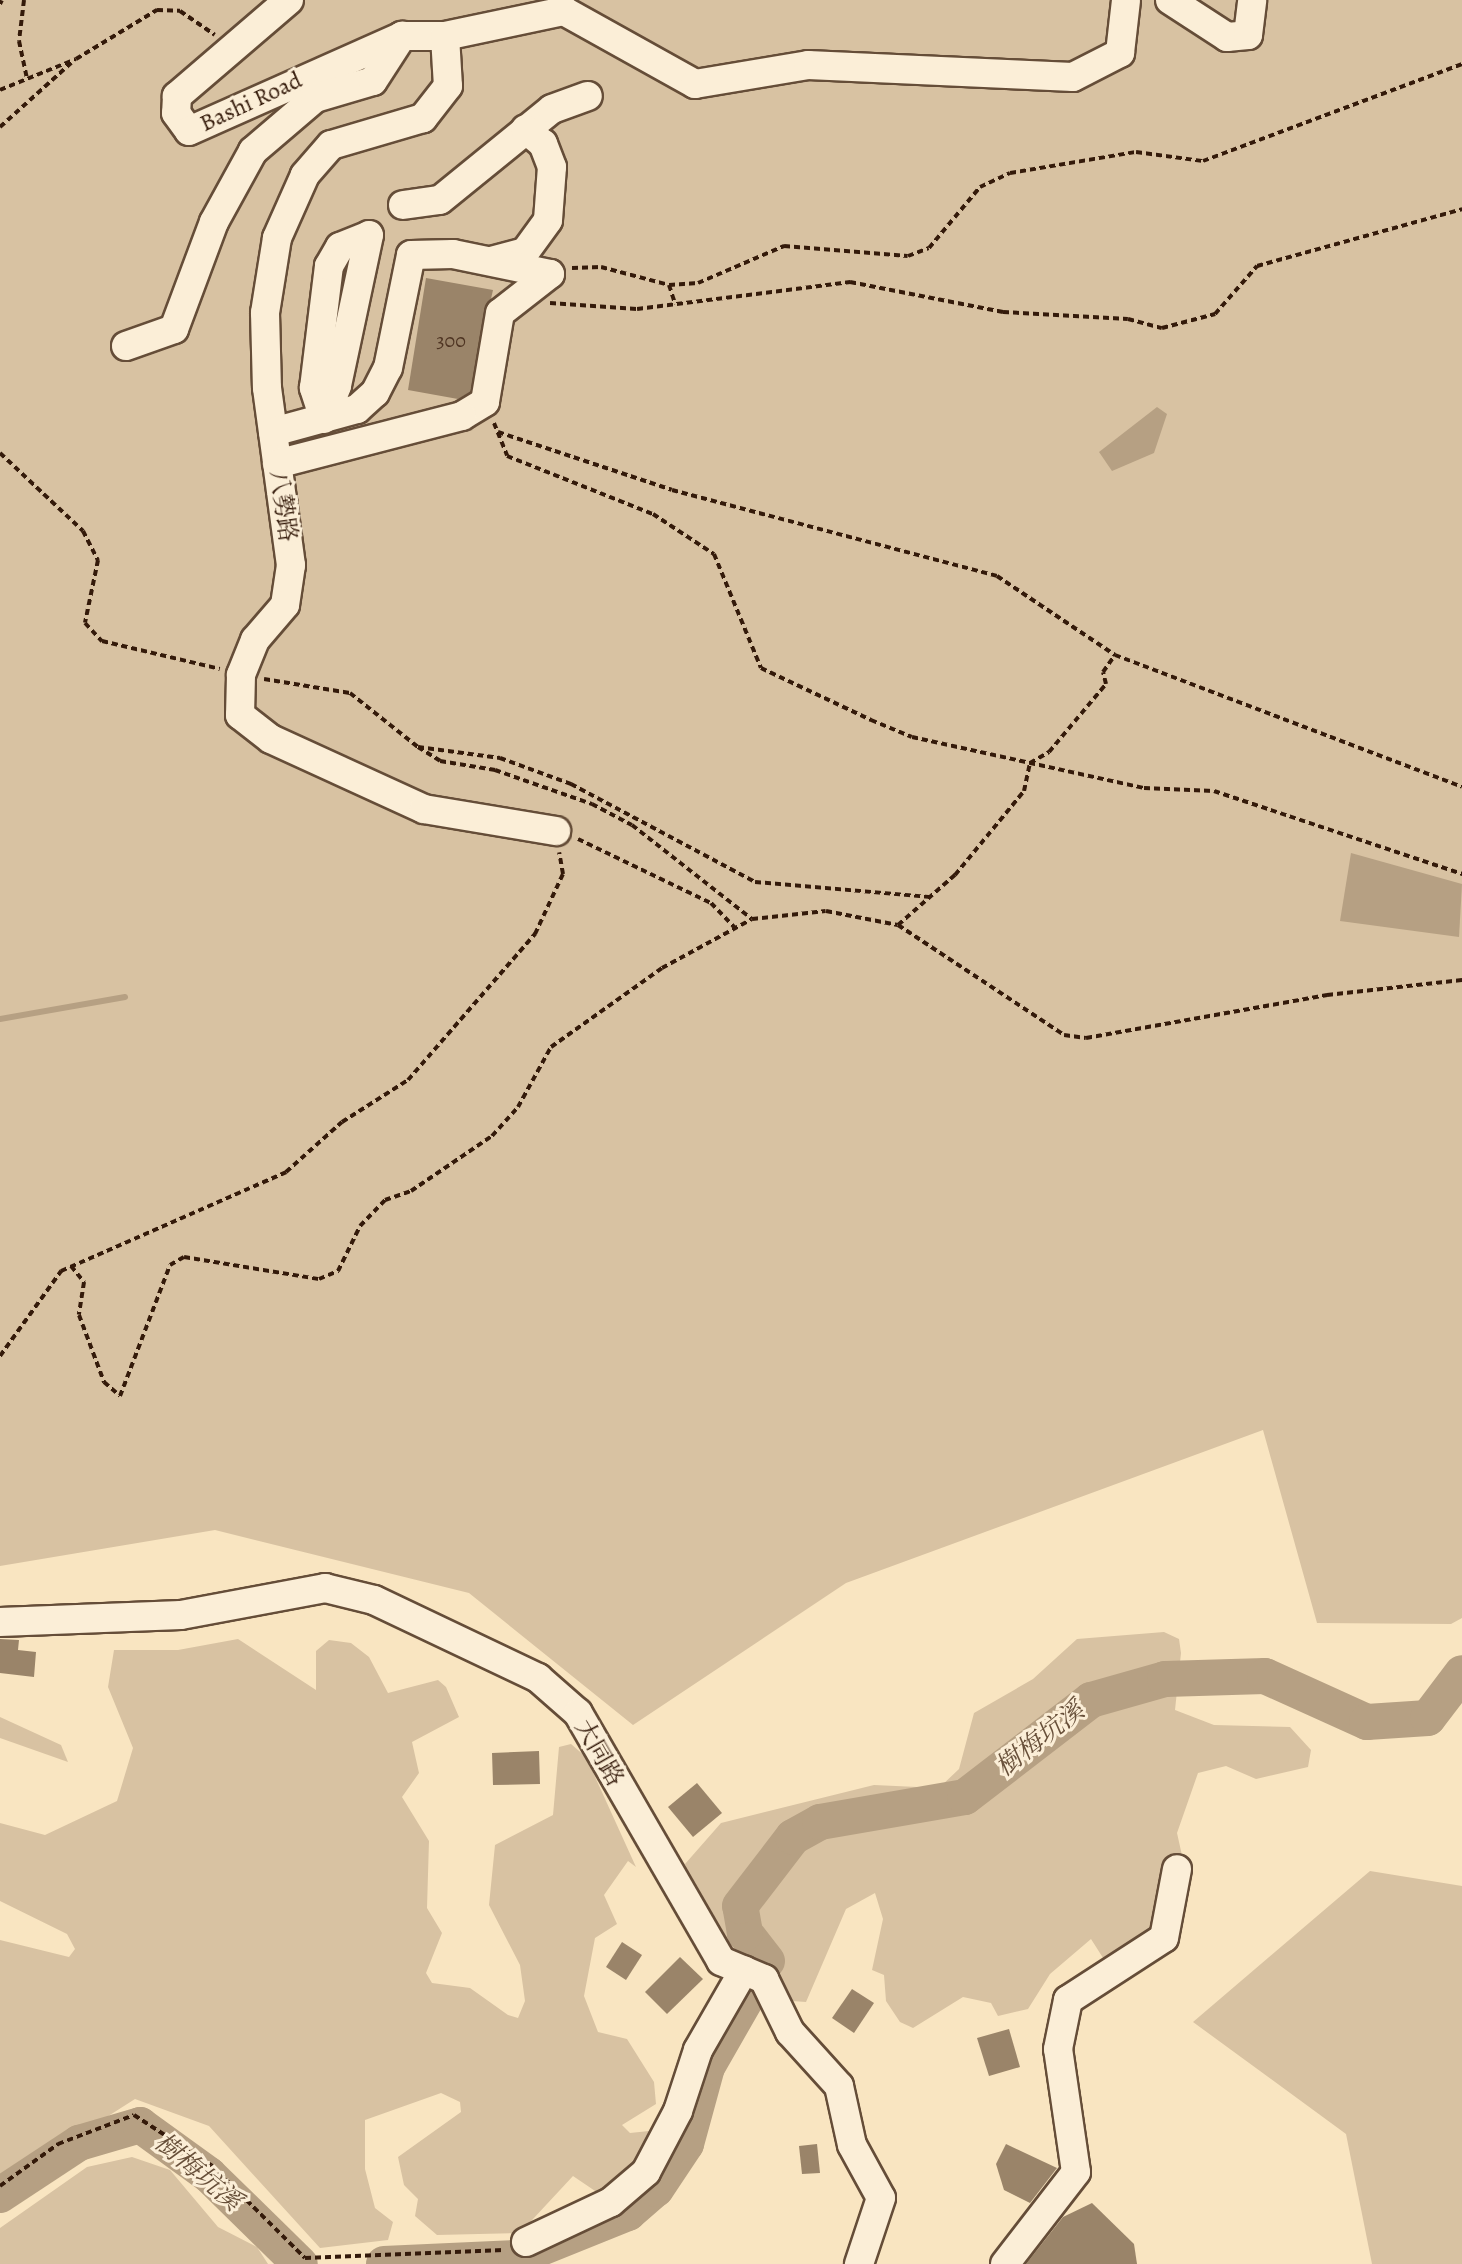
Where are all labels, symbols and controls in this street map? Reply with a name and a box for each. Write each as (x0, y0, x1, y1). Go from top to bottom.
street label: Bashi Road (195, 66, 307, 138)
house number: 300 (436, 328, 466, 352)
street label: 八勢路 (264, 468, 302, 544)
water label: 樹梅坑溪 (989, 1695, 1091, 1783)
street label: 大同路 (569, 1715, 629, 1791)
water label: 樹梅坑溪 (148, 2127, 248, 2217)

